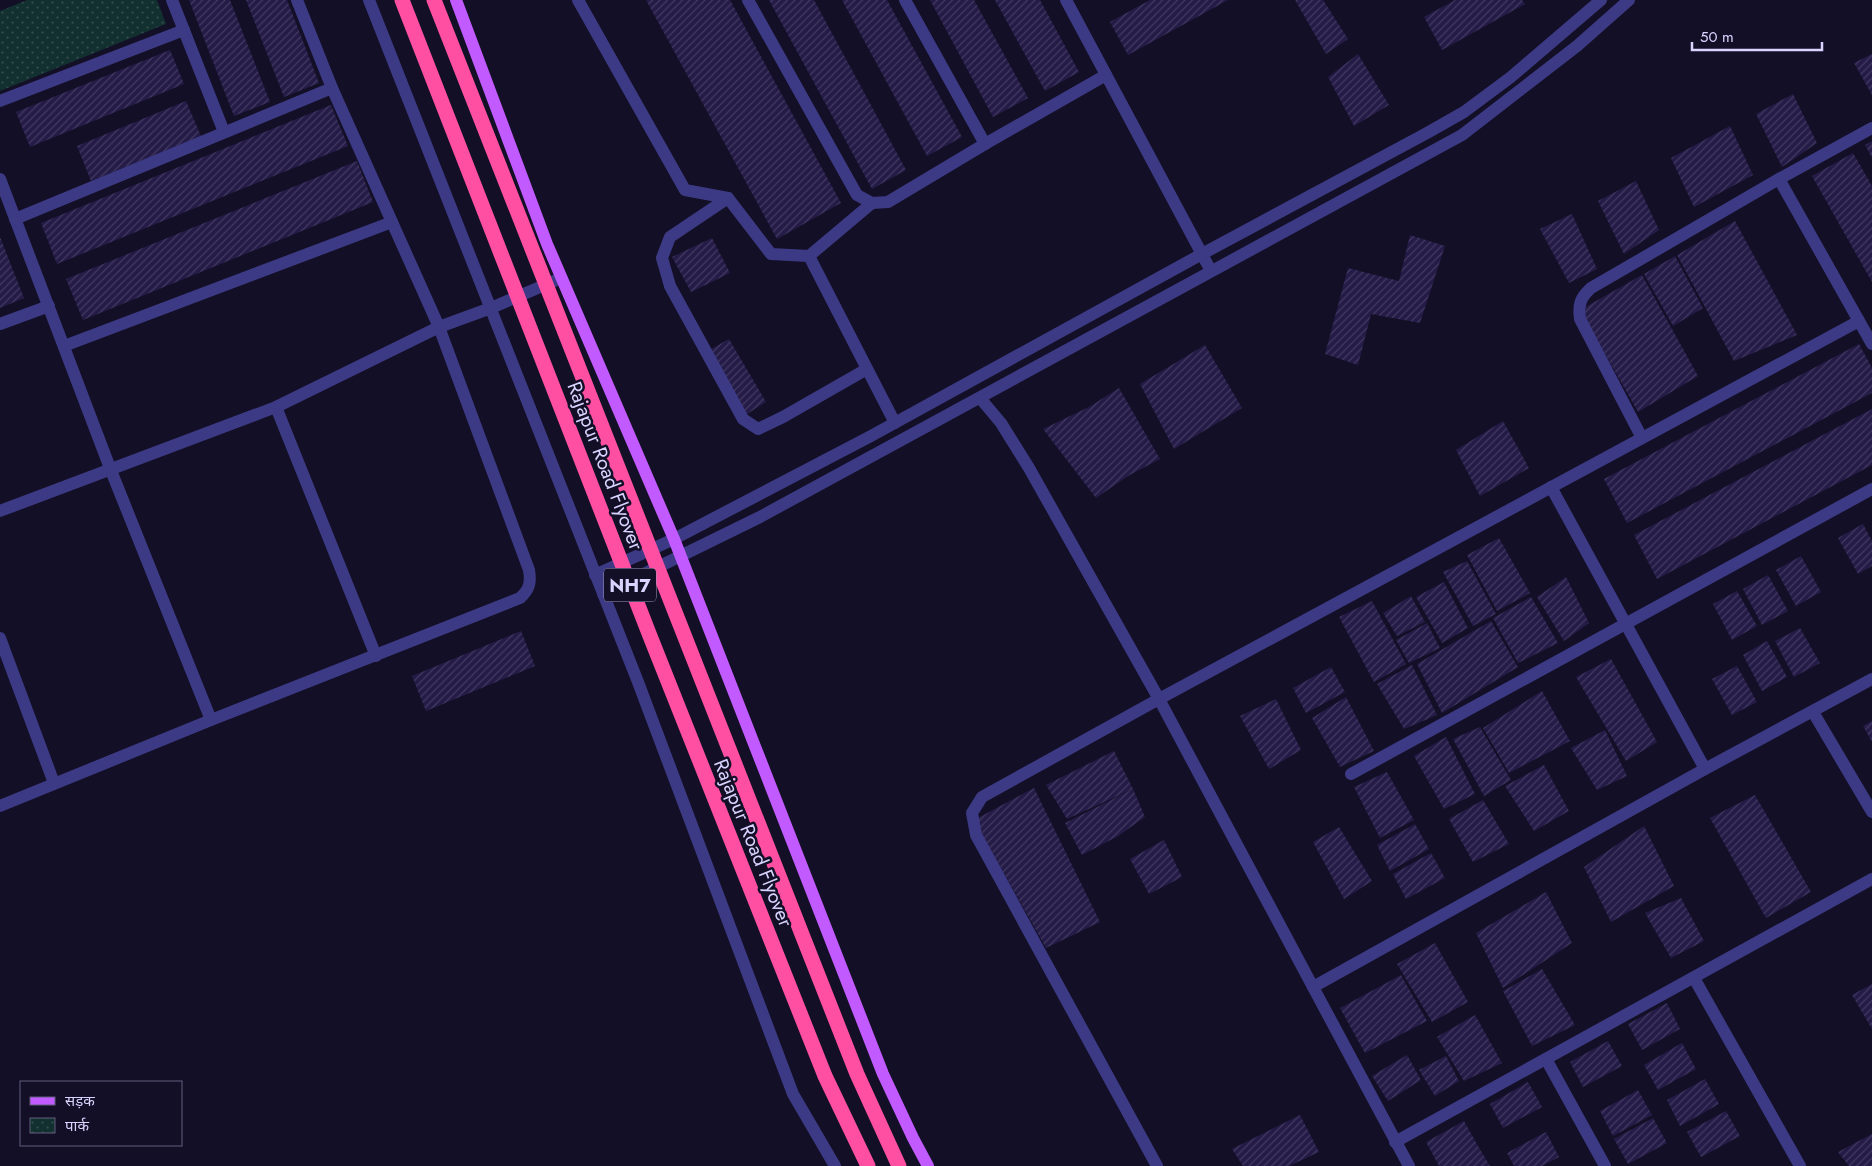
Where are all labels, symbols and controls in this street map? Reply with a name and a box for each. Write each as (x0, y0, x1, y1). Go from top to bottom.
scale bar (1692, 20, 1822, 52)
text: 50 m (1700, 26, 1734, 48)
street label: Rajapur Road Flyover (559, 377, 651, 555)
road number: NH7 (604, 568, 656, 602)
street label: Rajapur Road Flyover (706, 755, 800, 931)
legend (20, 1081, 182, 1146)
text: सड़क (65, 1090, 95, 1112)
text: पार्क (65, 1115, 89, 1137)

